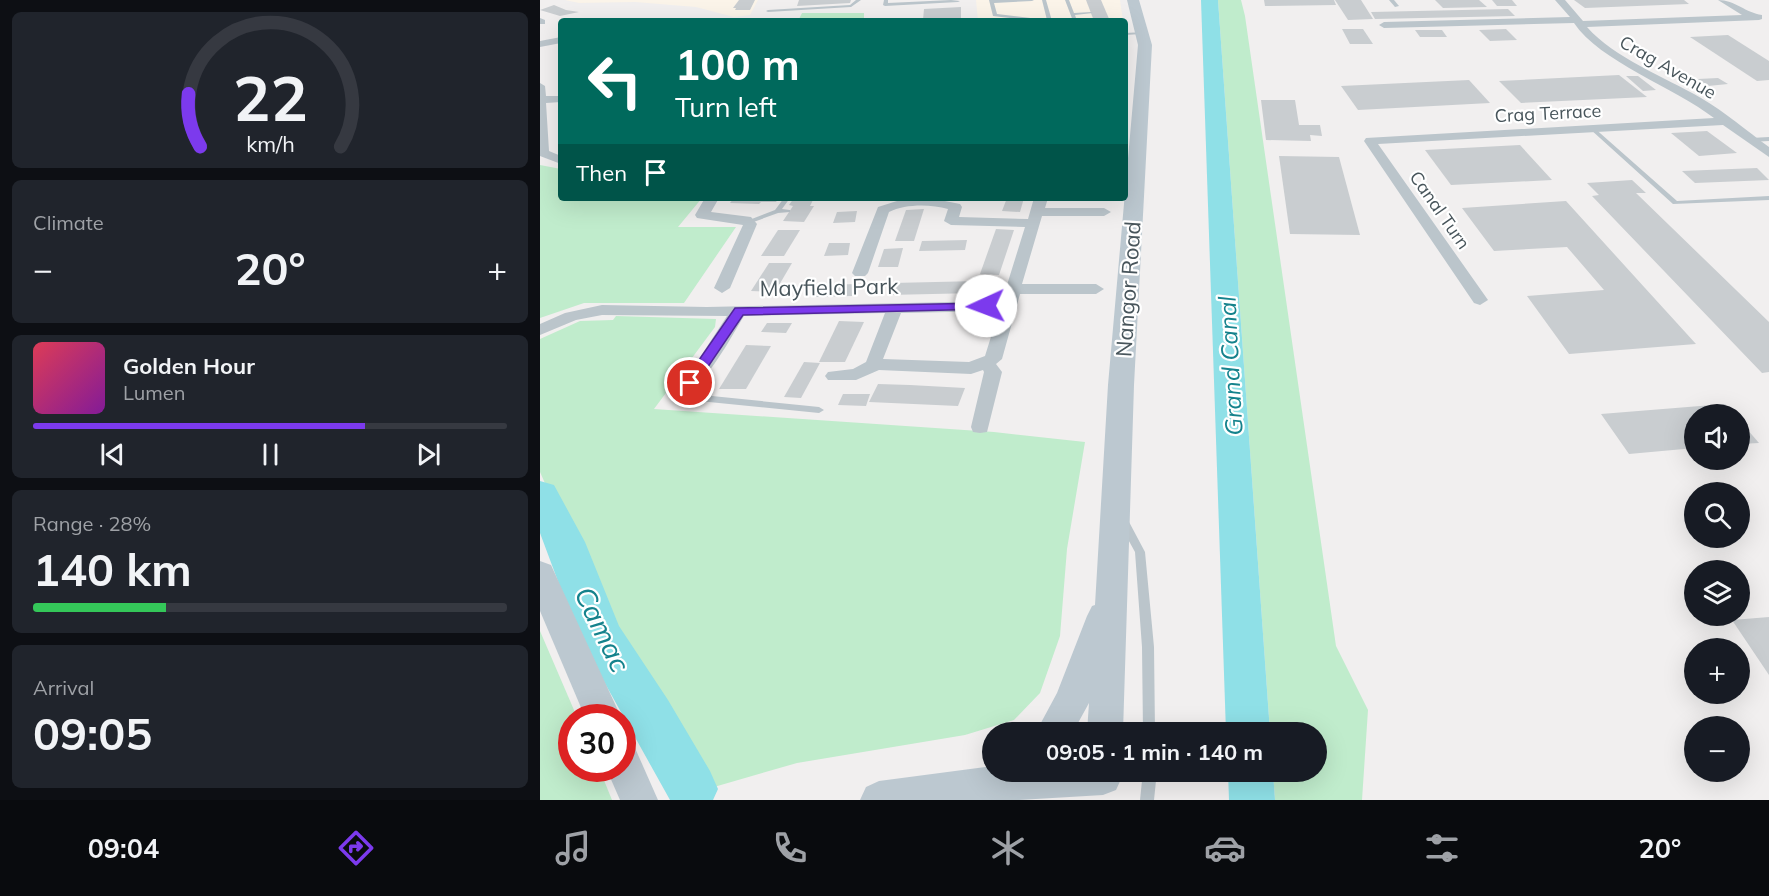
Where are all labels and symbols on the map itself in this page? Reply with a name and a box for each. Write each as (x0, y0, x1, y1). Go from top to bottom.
street label: Crag Avenue (1616, 30, 1720, 104)
street label: Crag Terrace (1494, 99, 1602, 127)
street label: Canal Turn (1405, 166, 1475, 254)
street label: Nangor Road (1109, 220, 1147, 358)
street label: Mayfield Park (759, 272, 899, 302)
position arrow (954, 274, 1018, 338)
water label: Grand Canal (1211, 295, 1249, 437)
pin (664, 357, 715, 408)
water label: Camac (567, 581, 639, 678)
speed limit sign: 30 (558, 704, 636, 782)

